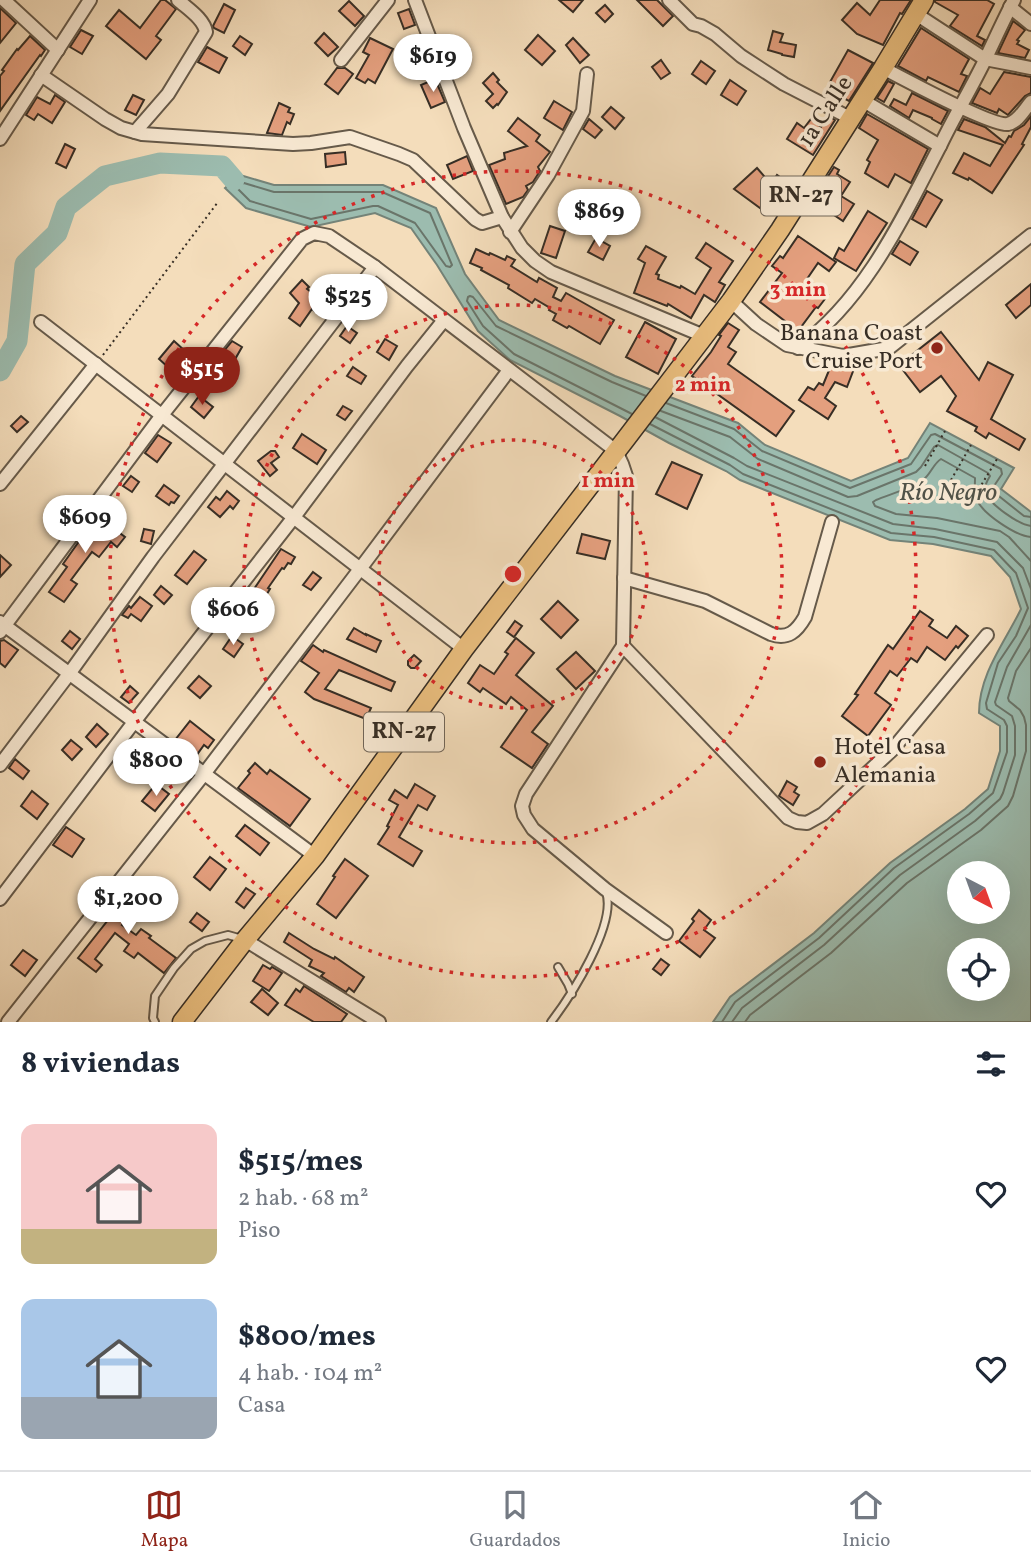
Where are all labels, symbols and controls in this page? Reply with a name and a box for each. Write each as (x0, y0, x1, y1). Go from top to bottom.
pin: $619 (392, 34, 474, 94)
text: $619 (409, 41, 457, 73)
street label: 1a Calle (790, 69, 862, 155)
road number: RN-27 (761, 176, 841, 216)
pin: $869 (558, 190, 640, 249)
text: $869 (574, 196, 624, 228)
pin: $525 (307, 274, 389, 334)
text: 3 min (770, 276, 826, 305)
text: $525 (325, 281, 371, 313)
place label: Banana Coast Cruise Port (780, 317, 923, 379)
marker: Banana Coast Cruise Port (929, 340, 945, 356)
pin: $515 (161, 348, 243, 407)
text: $515 (180, 354, 224, 386)
text: 2 min (675, 371, 731, 400)
text: 1 min (581, 467, 635, 496)
water label: Río Negro (899, 475, 997, 511)
pin: $609 (44, 496, 126, 555)
text: $609 (59, 502, 111, 534)
centre of rings (501, 562, 525, 586)
pin: $606 (192, 588, 274, 647)
text: $606 (207, 594, 259, 626)
road number: RN-27 (364, 712, 444, 752)
place label: Hotel Casa Alemania (834, 731, 946, 793)
pin: $800 (115, 738, 197, 798)
text: $800 (129, 745, 183, 777)
marker: Hotel Casa Alemania (812, 754, 828, 770)
north arrow (947, 861, 1010, 924)
map controls (947, 861, 1010, 1001)
pin: $1,200 (71, 876, 185, 936)
text: $1,200 (93, 883, 163, 915)
button: locate (947, 938, 1010, 1001)
text: 8 viviendas (21, 1043, 180, 1085)
icon: filters (972, 1045, 1010, 1083)
text: $515/mes (238, 1141, 363, 1183)
icon: home (77, 1152, 161, 1236)
icon: heart (972, 1175, 1010, 1213)
text: 2 hab. · 68 m² (238, 1183, 368, 1215)
text: Piso (238, 1215, 280, 1247)
text: $800/mes (238, 1316, 376, 1358)
icon: home (77, 1327, 161, 1411)
icon: heart (972, 1350, 1010, 1388)
text: 4 hab. · 104 m² (238, 1358, 382, 1390)
text: Casa (238, 1390, 286, 1422)
tab: Mapa (141, 1486, 188, 1554)
tab: Guardados (470, 1486, 561, 1554)
tab: Inicio (842, 1486, 890, 1554)

